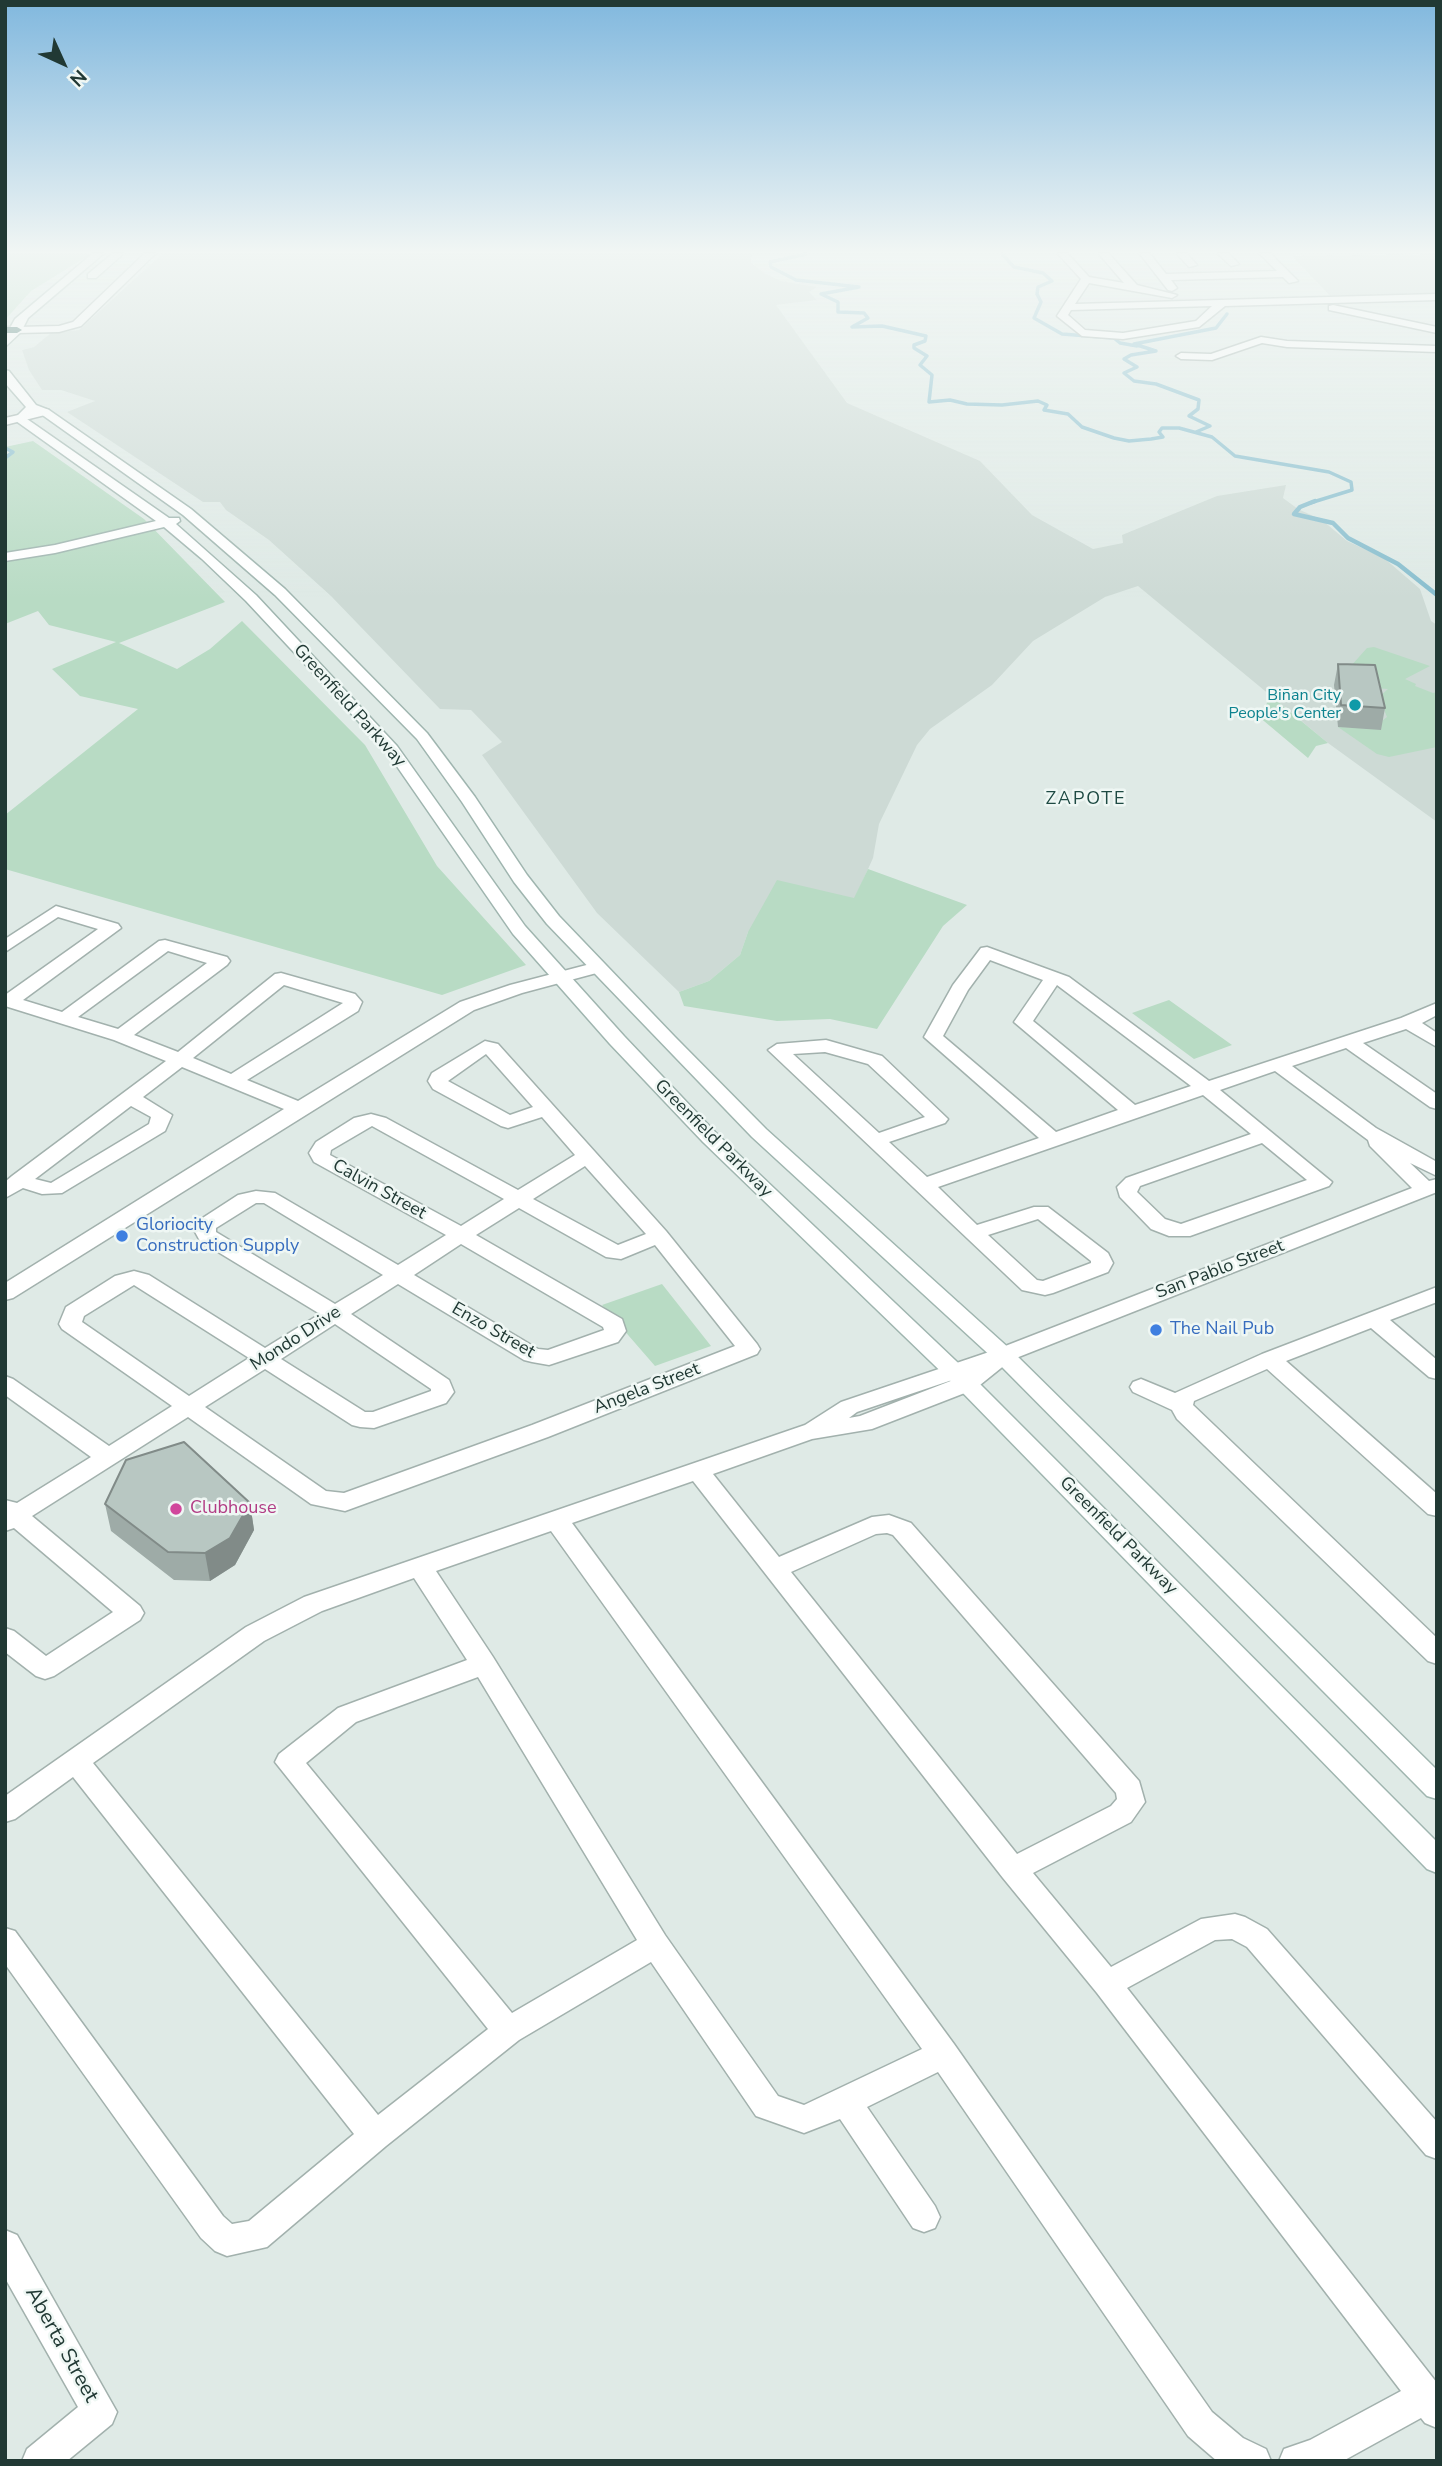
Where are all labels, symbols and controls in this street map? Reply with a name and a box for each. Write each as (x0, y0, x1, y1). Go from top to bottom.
north arrow (28, 28, 98, 98)
text: N (64, 64, 92, 92)
street label: Greenfield Parkway (288, 640, 410, 772)
place label: Biñan City People's Center (1228, 686, 1341, 724)
marker: Biñan City People's Center (1347, 697, 1363, 713)
district label: ZAPOTE (1046, 789, 1126, 811)
street label: Greenfield Parkway (649, 1075, 777, 1203)
street label: Calvin Street (328, 1155, 430, 1225)
place label: Gloriocity Construction Supply (136, 1215, 299, 1258)
marker: Gloriocity Construction Supply (114, 1228, 130, 1244)
street label: San Pablo Street (1153, 1236, 1287, 1304)
street label: Enzo Street (447, 1298, 539, 1364)
street label: Mondo Drive (247, 1302, 345, 1376)
place label: The Nail Pub (1170, 1319, 1274, 1341)
marker: The Nail Pub (1148, 1322, 1164, 1338)
street label: Angela Street (591, 1359, 703, 1419)
street label: Greenfield Parkway (1054, 1472, 1182, 1600)
place label: Clubhouse (190, 1498, 277, 1520)
marker: Clubhouse (168, 1501, 184, 1517)
street label: Aberta Street (19, 2283, 103, 2407)

